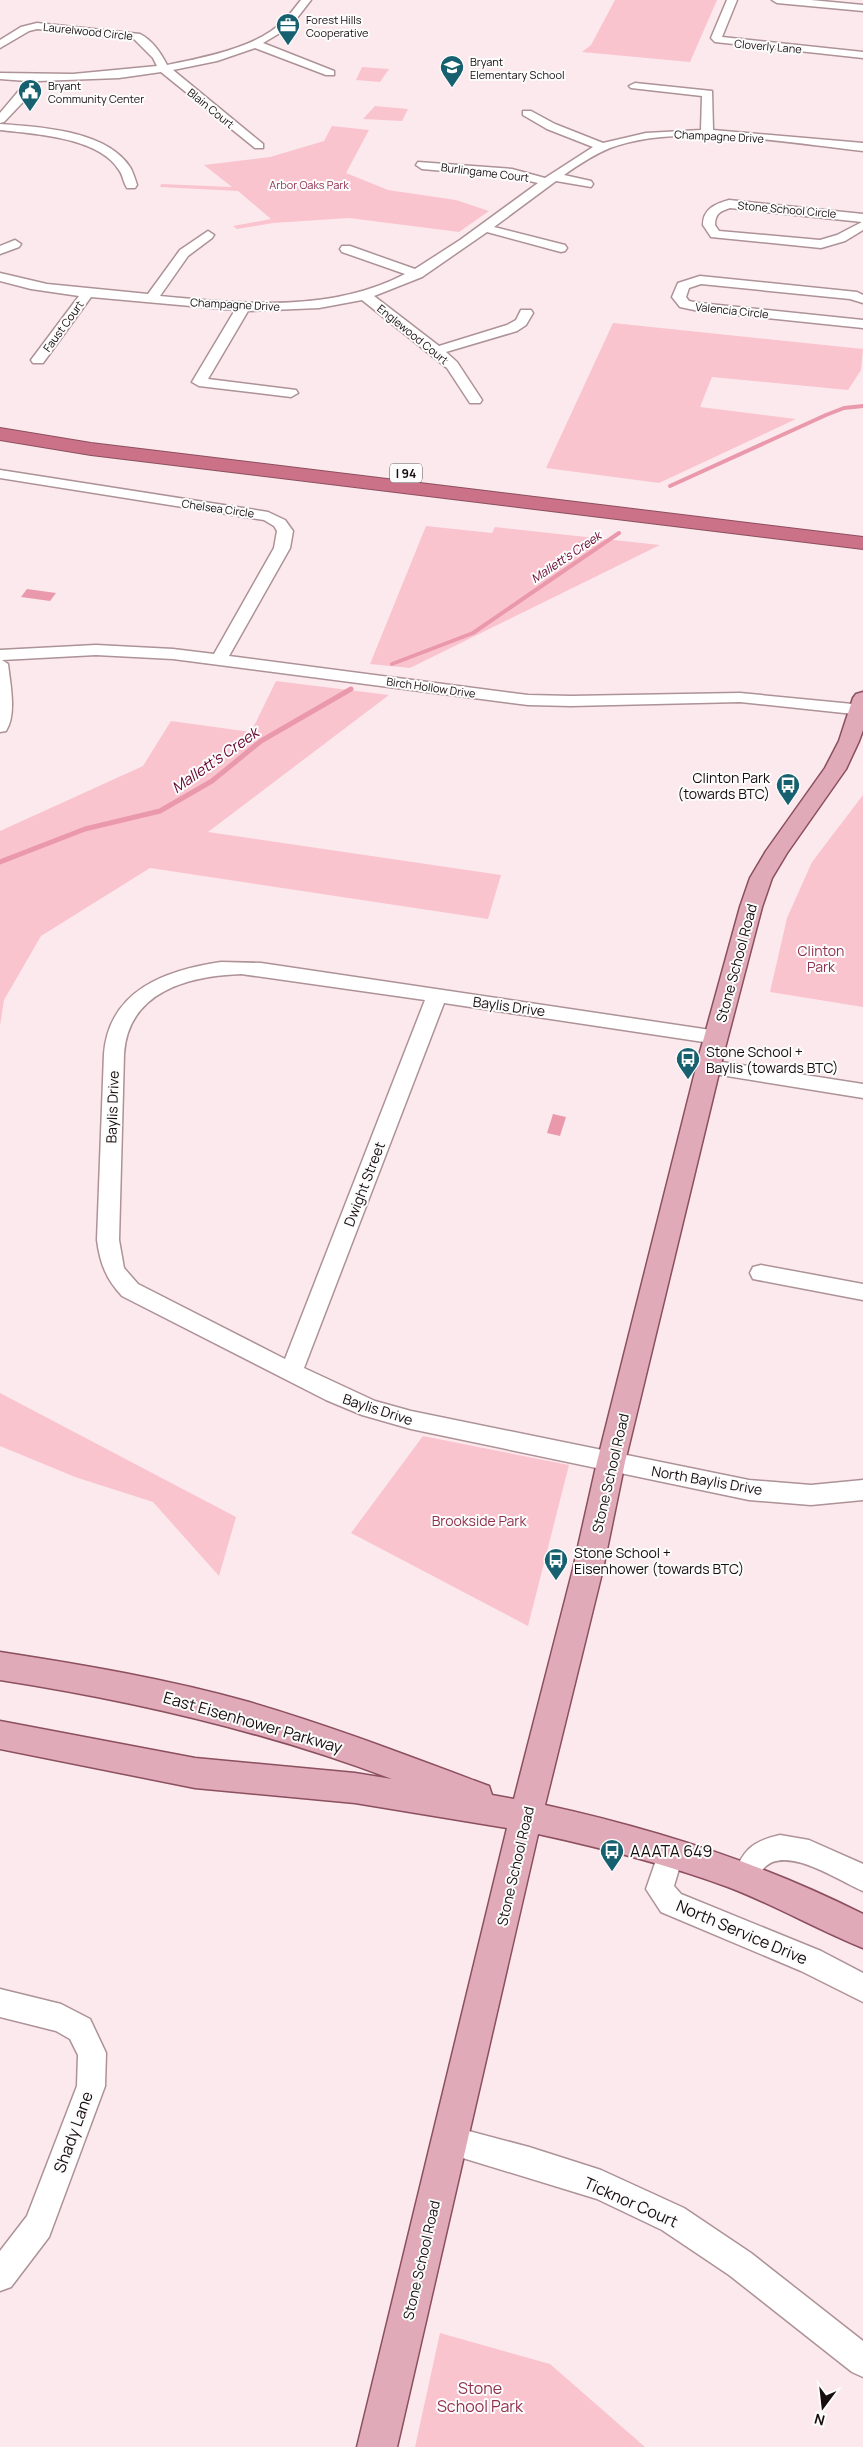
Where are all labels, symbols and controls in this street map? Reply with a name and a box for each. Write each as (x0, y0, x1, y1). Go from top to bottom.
office icon: Forest Hills Cooperative (275, 12, 301, 46)
place label: Forest Hills Cooperative (306, 12, 369, 40)
street label: Laurelwood Circle (42, 19, 134, 43)
street label: Cloverly Lane (734, 36, 803, 56)
school or university icon: Bryant Elementary School (439, 54, 465, 88)
place label: Bryant Elementary School (470, 54, 565, 82)
public building icon: Bryant Community Center (17, 78, 43, 112)
place label: Bryant Community Center (48, 78, 144, 106)
street label: Blain Court (185, 85, 237, 131)
street label: Champagne Drive (674, 126, 765, 146)
street label: Burlingame Court (440, 159, 530, 185)
park label: Arbor Oaks Park (269, 177, 349, 192)
street label: Stone School Circle (737, 197, 838, 221)
street label: Champagne Drive (190, 294, 281, 314)
street label: Faust Court (39, 297, 87, 355)
street label: Valencia Circle (695, 299, 770, 321)
street label: Englewood Court (374, 301, 452, 367)
road number: I 94 (390, 463, 422, 482)
street label: Chelsea Circle (181, 495, 256, 521)
water label: Mallett's Creek (527, 526, 606, 587)
street label: Birch Hollow Drive (385, 673, 477, 701)
water label: Mallett's Creek (167, 721, 265, 798)
place label: Clinton Park (towards BTC) (677, 768, 771, 803)
bus stop icon: Clinton Park (towards BTC) (775, 772, 801, 806)
street label: Stone School Road (711, 902, 761, 1024)
park label: Clinton Park (798, 941, 844, 976)
street label: Baylis Drive (472, 992, 546, 1020)
place label: Stone School + Baylis (towards BTC) (706, 1042, 839, 1077)
bus stop icon: Stone School + Baylis (towards BTC) (675, 1046, 701, 1080)
street label: Baylis Drive (101, 1070, 123, 1144)
street label: Dwight Street (339, 1138, 389, 1229)
street label: Baylis Drive (340, 1389, 416, 1429)
street label: Stone School Road (587, 1411, 633, 1535)
street label: North Baylis Drive (650, 1461, 764, 1499)
park label: Brookside Park (432, 1511, 527, 1530)
place label: Stone School + Eisenhower (towards BTC) (574, 1543, 744, 1578)
bus stop icon: Stone School + Eisenhower (towards BTC) (543, 1547, 569, 1581)
street label: East Eisenhower Parkway (161, 1686, 346, 1758)
street label: Stone School Road (492, 1804, 538, 1928)
bus stop icon: AAATA 649 (599, 1838, 625, 1872)
place label: AAATA 649 (630, 1840, 712, 1862)
street label: North Service Drive (673, 1894, 811, 1970)
street label: Shady Lane (48, 2088, 98, 2176)
street label: Ticknor Court (581, 2172, 681, 2232)
street label: Stone School Road (398, 2198, 444, 2322)
park label: Stone School Park (437, 2377, 524, 2417)
north arrow (798, 2382, 848, 2432)
text: N (812, 2410, 827, 2431)

